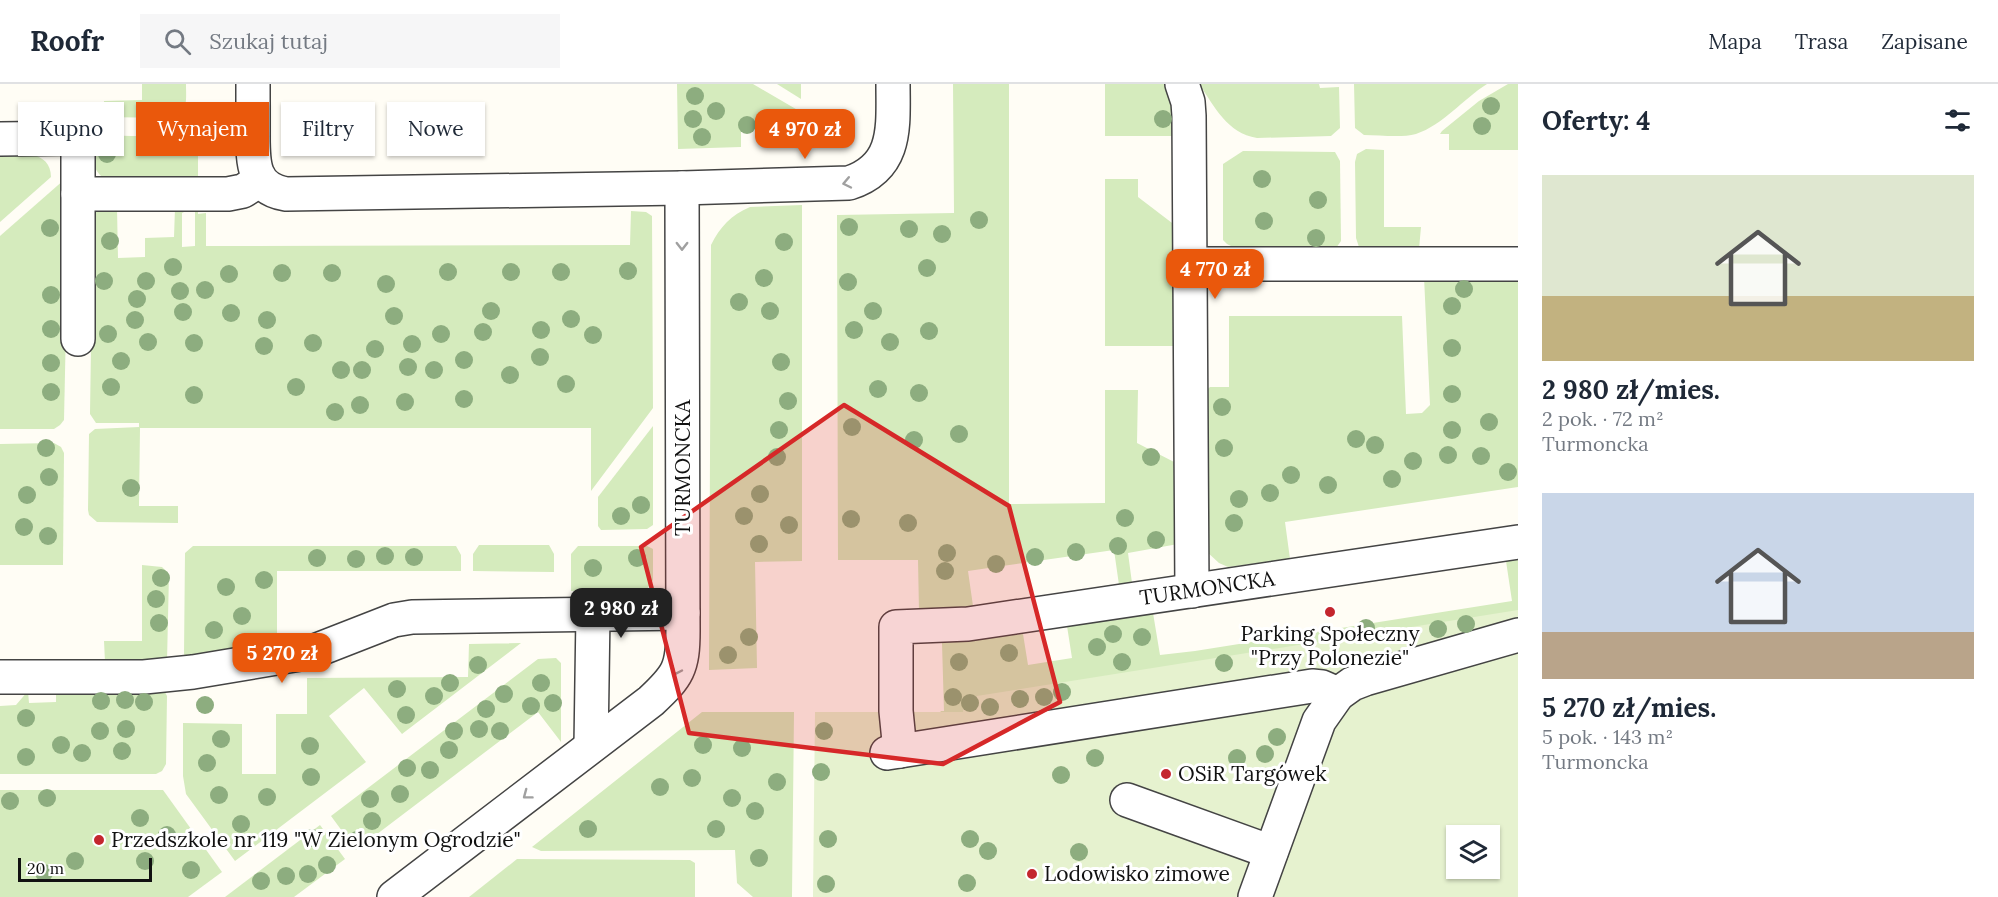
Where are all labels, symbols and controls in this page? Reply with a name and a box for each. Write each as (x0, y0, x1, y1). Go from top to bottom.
search box (140, 14, 560, 68)
text: Roofr (30, 23, 104, 59)
icon: search (161, 25, 194, 58)
text: Szukaj tutaj (209, 27, 328, 55)
text: Mapa (1708, 28, 1762, 55)
text: Trasa (1795, 28, 1848, 55)
text: Zapisane (1881, 28, 1968, 55)
chip: Kupno (18, 102, 124, 156)
chip: Wynajem (136, 102, 269, 156)
chip: Filtry (281, 102, 375, 156)
chip: Nowe (387, 102, 485, 156)
text: Oferty: 4 (1542, 104, 1651, 137)
icon: filters (1941, 104, 1974, 137)
pin: 4 970 zł (743, 109, 867, 160)
text: 4 970 zł (769, 116, 841, 141)
one-way arrow (842, 175, 852, 188)
icon: home (1704, 214, 1812, 322)
one-way arrow (676, 242, 688, 251)
pin: 4 770 zł (1153, 249, 1277, 300)
text: 4 770 zł (1180, 256, 1250, 281)
text: 2 980 zł/mies. (1542, 373, 1720, 406)
street label: TURMONCKA (669, 399, 696, 536)
text: 2 pok. · 72 m² (1542, 406, 1664, 431)
text: Turmoncka (1542, 431, 1649, 456)
icon: home (1704, 532, 1812, 640)
street label: TURMONCKA (1138, 564, 1277, 611)
pin: 2 980 zł (559, 588, 683, 639)
text: 2 980 zł (584, 595, 658, 620)
marker: Parking Społeczny "Przy Polonezie" (1323, 605, 1337, 619)
place label: Parking Społeczny "Przy Polonezie" (1240, 620, 1420, 671)
pin: 5 270 zł (220, 633, 344, 684)
text: 5 270 zł (246, 640, 318, 665)
one-way arrow (672, 665, 684, 676)
text: 5 270 zł/mies. (1542, 691, 1716, 724)
text: 5 pok. · 143 m² (1542, 724, 1673, 749)
text: Turmoncka (1542, 749, 1649, 774)
place label: OSiR Targówek (1178, 760, 1327, 787)
marker: OSiR Targówek (1159, 767, 1173, 781)
one-way arrow (523, 787, 534, 798)
map controls (1446, 825, 1500, 879)
button: layers (1446, 825, 1500, 879)
place label: Przedszkole nr 119 "W Zielonym Ogrodzie" (111, 826, 521, 853)
marker: Przedszkole nr 119 "W Zielonym Ogrodzie" (92, 833, 106, 847)
scale bar (18, 855, 152, 882)
text: 20 m (27, 858, 64, 878)
place label: Lodowisko zimowe (1044, 860, 1230, 887)
marker: Lodowisko zimowe (1025, 867, 1039, 881)

